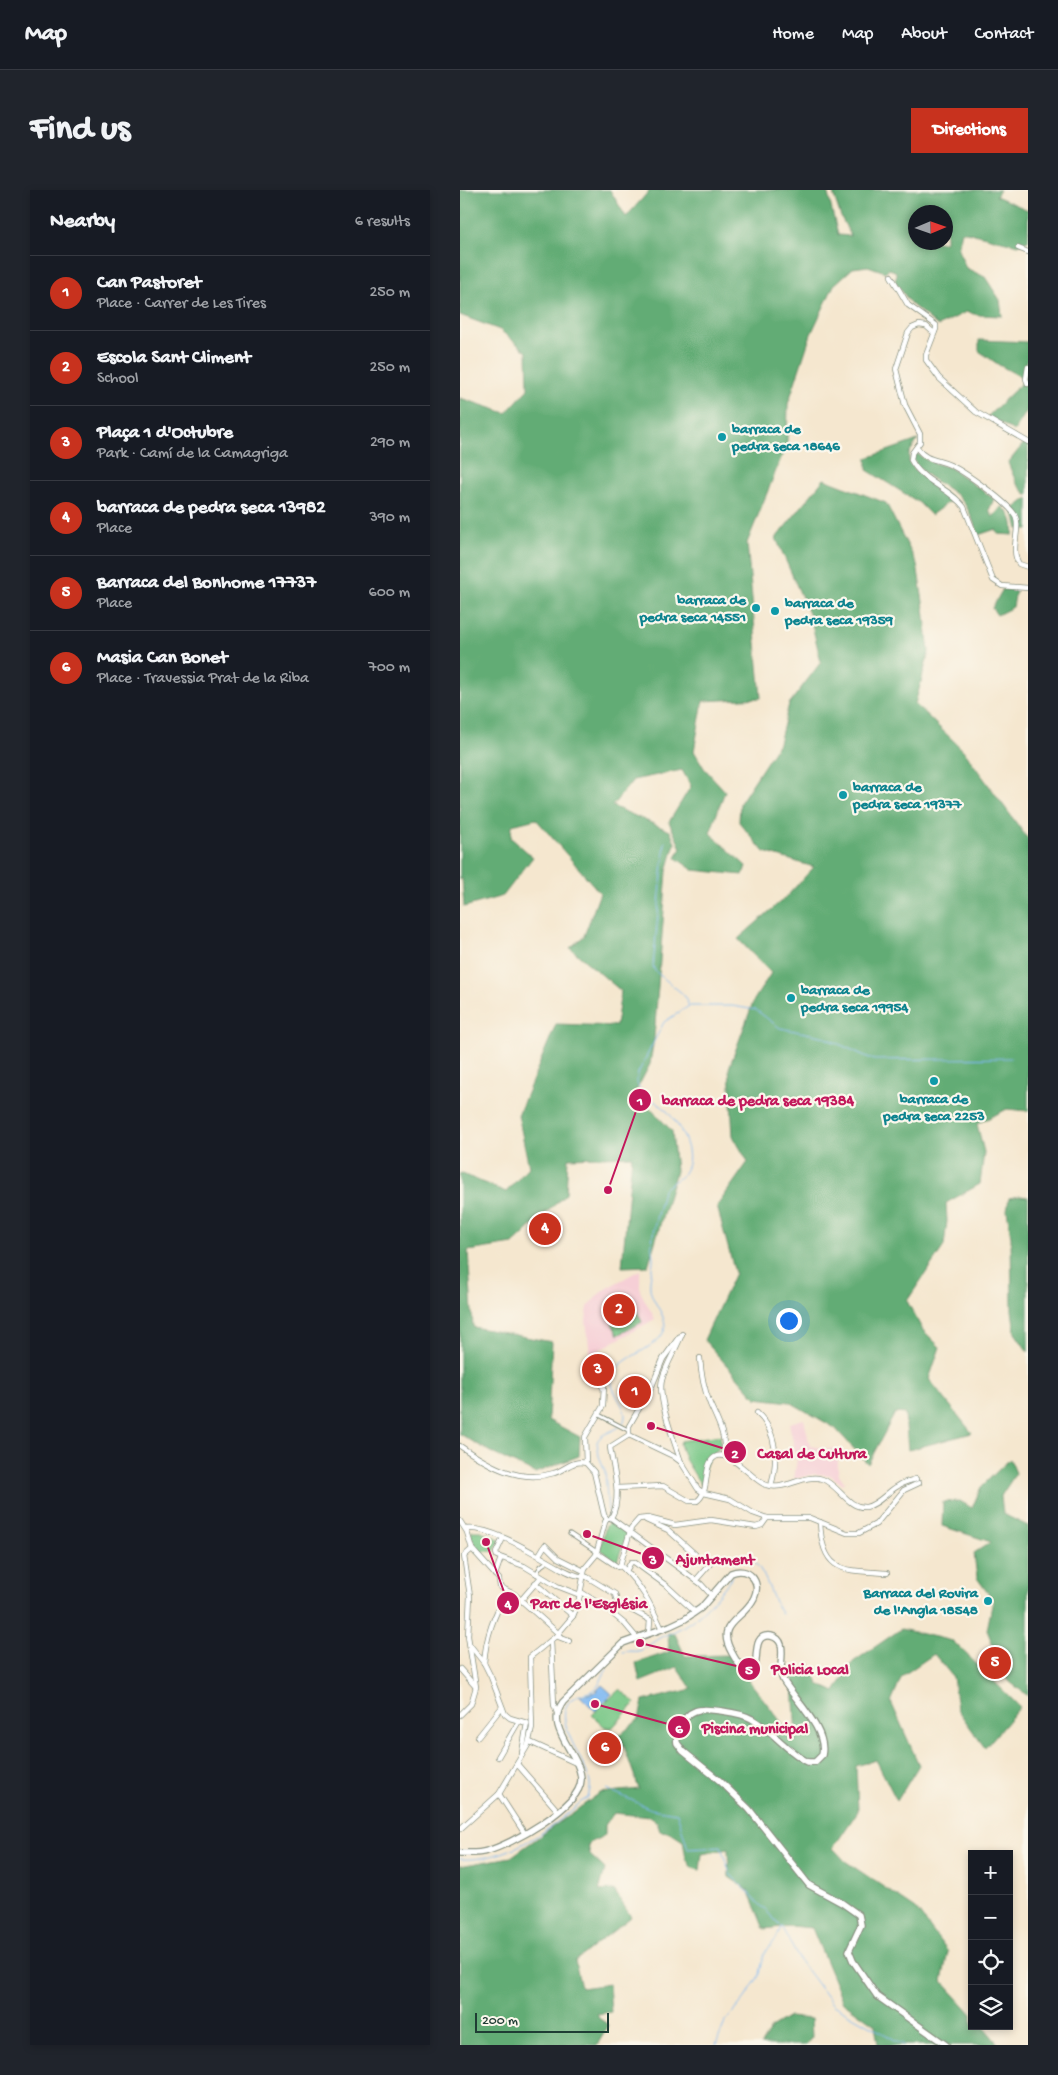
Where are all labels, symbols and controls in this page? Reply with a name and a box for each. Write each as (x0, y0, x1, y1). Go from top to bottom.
text: Map (25, 20, 67, 49)
text: Home (772, 24, 814, 45)
text: Map (842, 24, 873, 45)
text: About (901, 24, 947, 45)
text: Contact (975, 24, 1033, 45)
button: Directions (911, 108, 1028, 153)
text: Find us (30, 110, 130, 151)
north arrow (908, 205, 953, 250)
text: Nearby (50, 210, 115, 235)
text: 6 results (355, 213, 410, 232)
text: Can Pastoret (97, 272, 201, 295)
text: 1 (63, 284, 69, 303)
text: 250 m (370, 284, 410, 303)
text: Place · Carrer de Les Tires (97, 295, 266, 314)
text: Escola Sant Climent (97, 347, 251, 370)
text: 2 (62, 359, 70, 378)
text: 250 m (370, 359, 410, 378)
text: School (97, 370, 139, 389)
place label: barraca de pedra seca 18646 (731, 421, 840, 456)
text: Plaça 1 d'Octubre (97, 422, 233, 445)
marker: barraca de pedra seca 18646 (716, 431, 728, 443)
text: 3 (62, 434, 70, 453)
text: 290 m (370, 434, 410, 453)
text: Park · Camí de la Camagriga (97, 445, 288, 464)
text: barraca de pedra seca 13982 (97, 497, 326, 520)
text: 4 (62, 509, 70, 528)
text: 390 m (369, 509, 410, 528)
text: Place (97, 520, 132, 539)
text: Barraca del Bonhome 17737 (97, 572, 316, 595)
text: 5 (62, 584, 70, 603)
text: 600 m (369, 584, 410, 603)
place label: barraca de pedra seca 14551 (639, 592, 747, 627)
text: Place (97, 595, 132, 614)
place label: barraca de pedra seca 19359 (784, 595, 894, 630)
marker: barraca de pedra seca 14551 (750, 602, 762, 614)
marker: barraca de pedra seca 19359 (769, 605, 781, 617)
text: Masia Can Bonet (97, 647, 227, 670)
text: 6 (62, 659, 70, 678)
text: 700 m (368, 659, 410, 678)
text: Place · Travessia Prat de la Riba (97, 670, 309, 689)
place label: barraca de pedra seca 19377 (852, 779, 963, 814)
marker: barraca de pedra seca 19377 (837, 789, 849, 801)
place label: barraca de pedra seca 19954 (800, 982, 909, 1017)
marker: barraca de pedra seca 19954 (785, 992, 797, 1004)
marker: barraca de pedra seca 2253 (928, 1075, 940, 1087)
callout: barraca de pedra seca 19384 (627, 1084, 864, 1115)
place label: barraca de pedra seca 2253 (882, 1091, 985, 1126)
text: 1 (636, 1093, 643, 1111)
text: barraca de pedra seca 19384 (661, 1093, 855, 1112)
pin: 4 (529, 1210, 561, 1248)
pin: 2 (603, 1291, 635, 1329)
your location (776, 1308, 802, 1334)
pin: 3 (582, 1351, 614, 1389)
pin: 1 (619, 1373, 651, 1411)
callout: Casal de Cultura (722, 1437, 877, 1468)
text: 2 (731, 1446, 739, 1464)
text: Casal de Cultura (756, 1446, 868, 1465)
callout: Ajuntament (641, 1543, 764, 1574)
text: 3 (648, 1552, 657, 1570)
text: Ajuntament (675, 1552, 756, 1571)
place label: Barraca del Rovira de l'Angla 18548 (863, 1585, 979, 1620)
callout: Parc de l'Església (496, 1587, 657, 1618)
marker: Barraca del Rovira de l'Angla 18548 (982, 1595, 994, 1607)
text: 4 (503, 1596, 512, 1614)
text: Parc de l'Església (530, 1596, 648, 1615)
pin: 5 (979, 1644, 1011, 1682)
callout: Policia Local (736, 1653, 859, 1684)
text: 5 (745, 1662, 753, 1680)
text: Policia Local (770, 1662, 849, 1681)
callout: Piscina municipal (667, 1712, 818, 1743)
text: 6 (675, 1721, 683, 1739)
text: Piscina municipal (701, 1721, 809, 1740)
pin: 6 (589, 1729, 621, 1767)
map controls (968, 1850, 1013, 2030)
button: + (968, 1850, 1013, 1895)
button: − (968, 1895, 1013, 1940)
button: locate (968, 1940, 1013, 1985)
button: layers (968, 1985, 1013, 2030)
scale bar (475, 2010, 609, 2033)
text: 200 m (482, 2013, 518, 2030)

